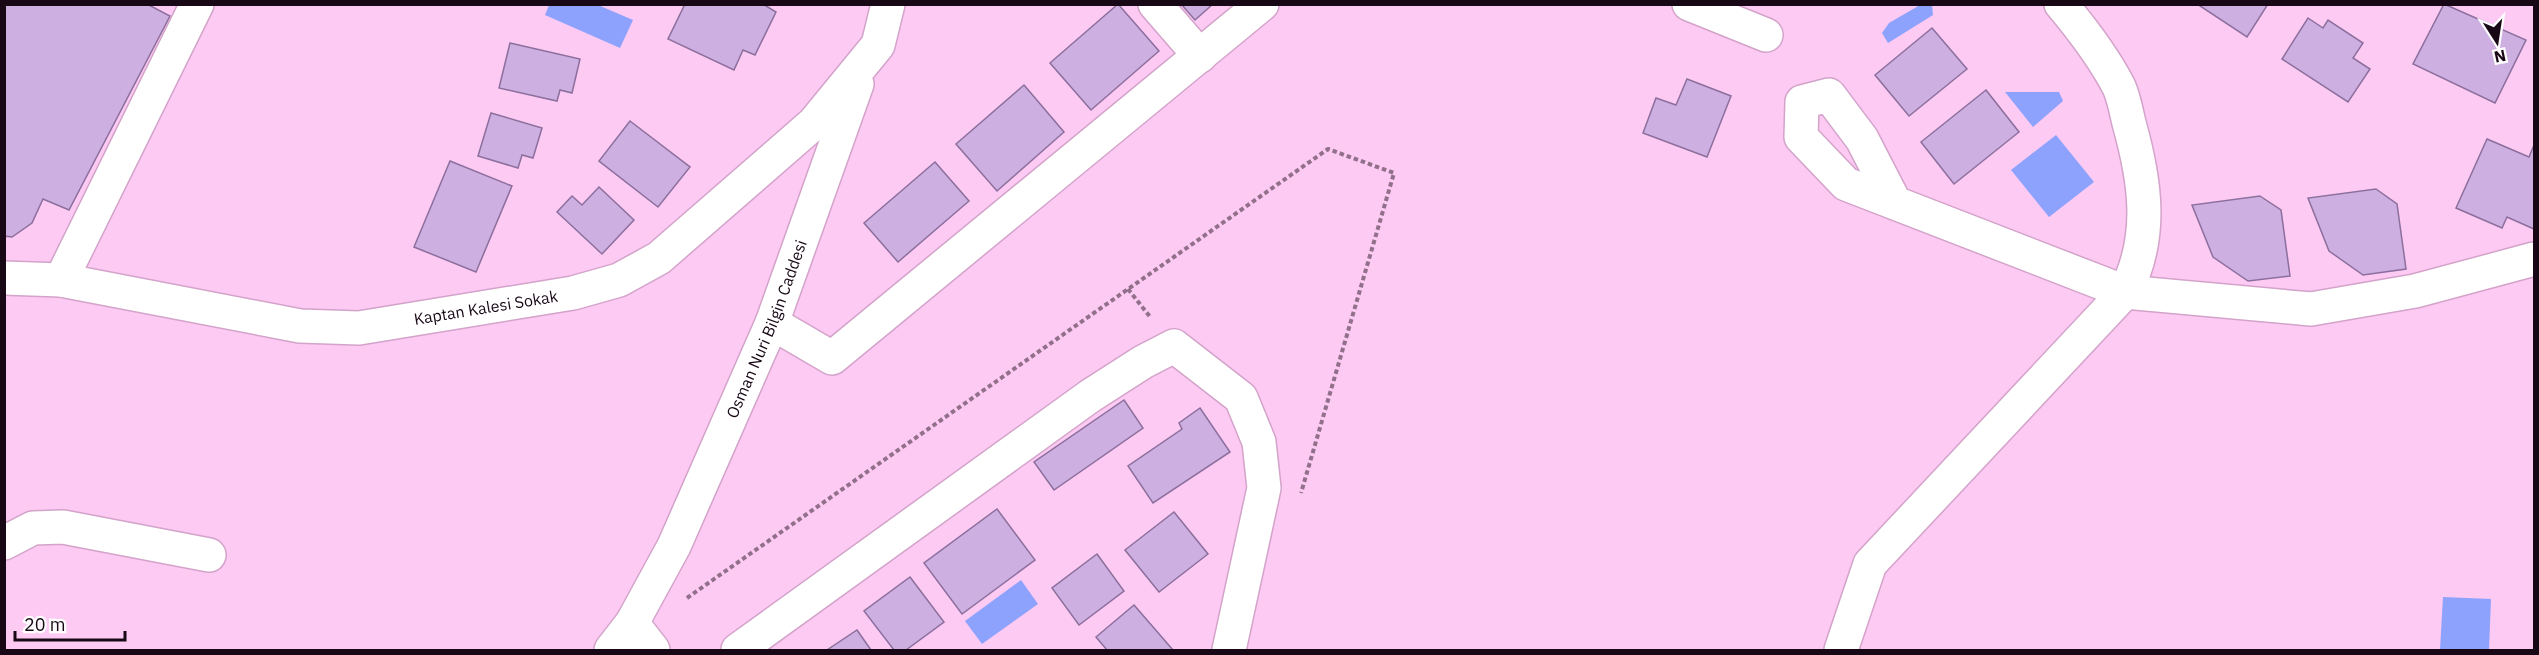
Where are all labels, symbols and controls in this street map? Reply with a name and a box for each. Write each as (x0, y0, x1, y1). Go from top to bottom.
north arrow (2467, 12, 2527, 72)
text: N (2492, 46, 2508, 68)
street label: Osman Nuri Bilgin Caddesi (722, 237, 811, 421)
street label: Kaptan Kalesi Sokak (412, 286, 560, 329)
scale bar (15, 604, 124, 642)
text: 20 m (24, 613, 66, 636)

